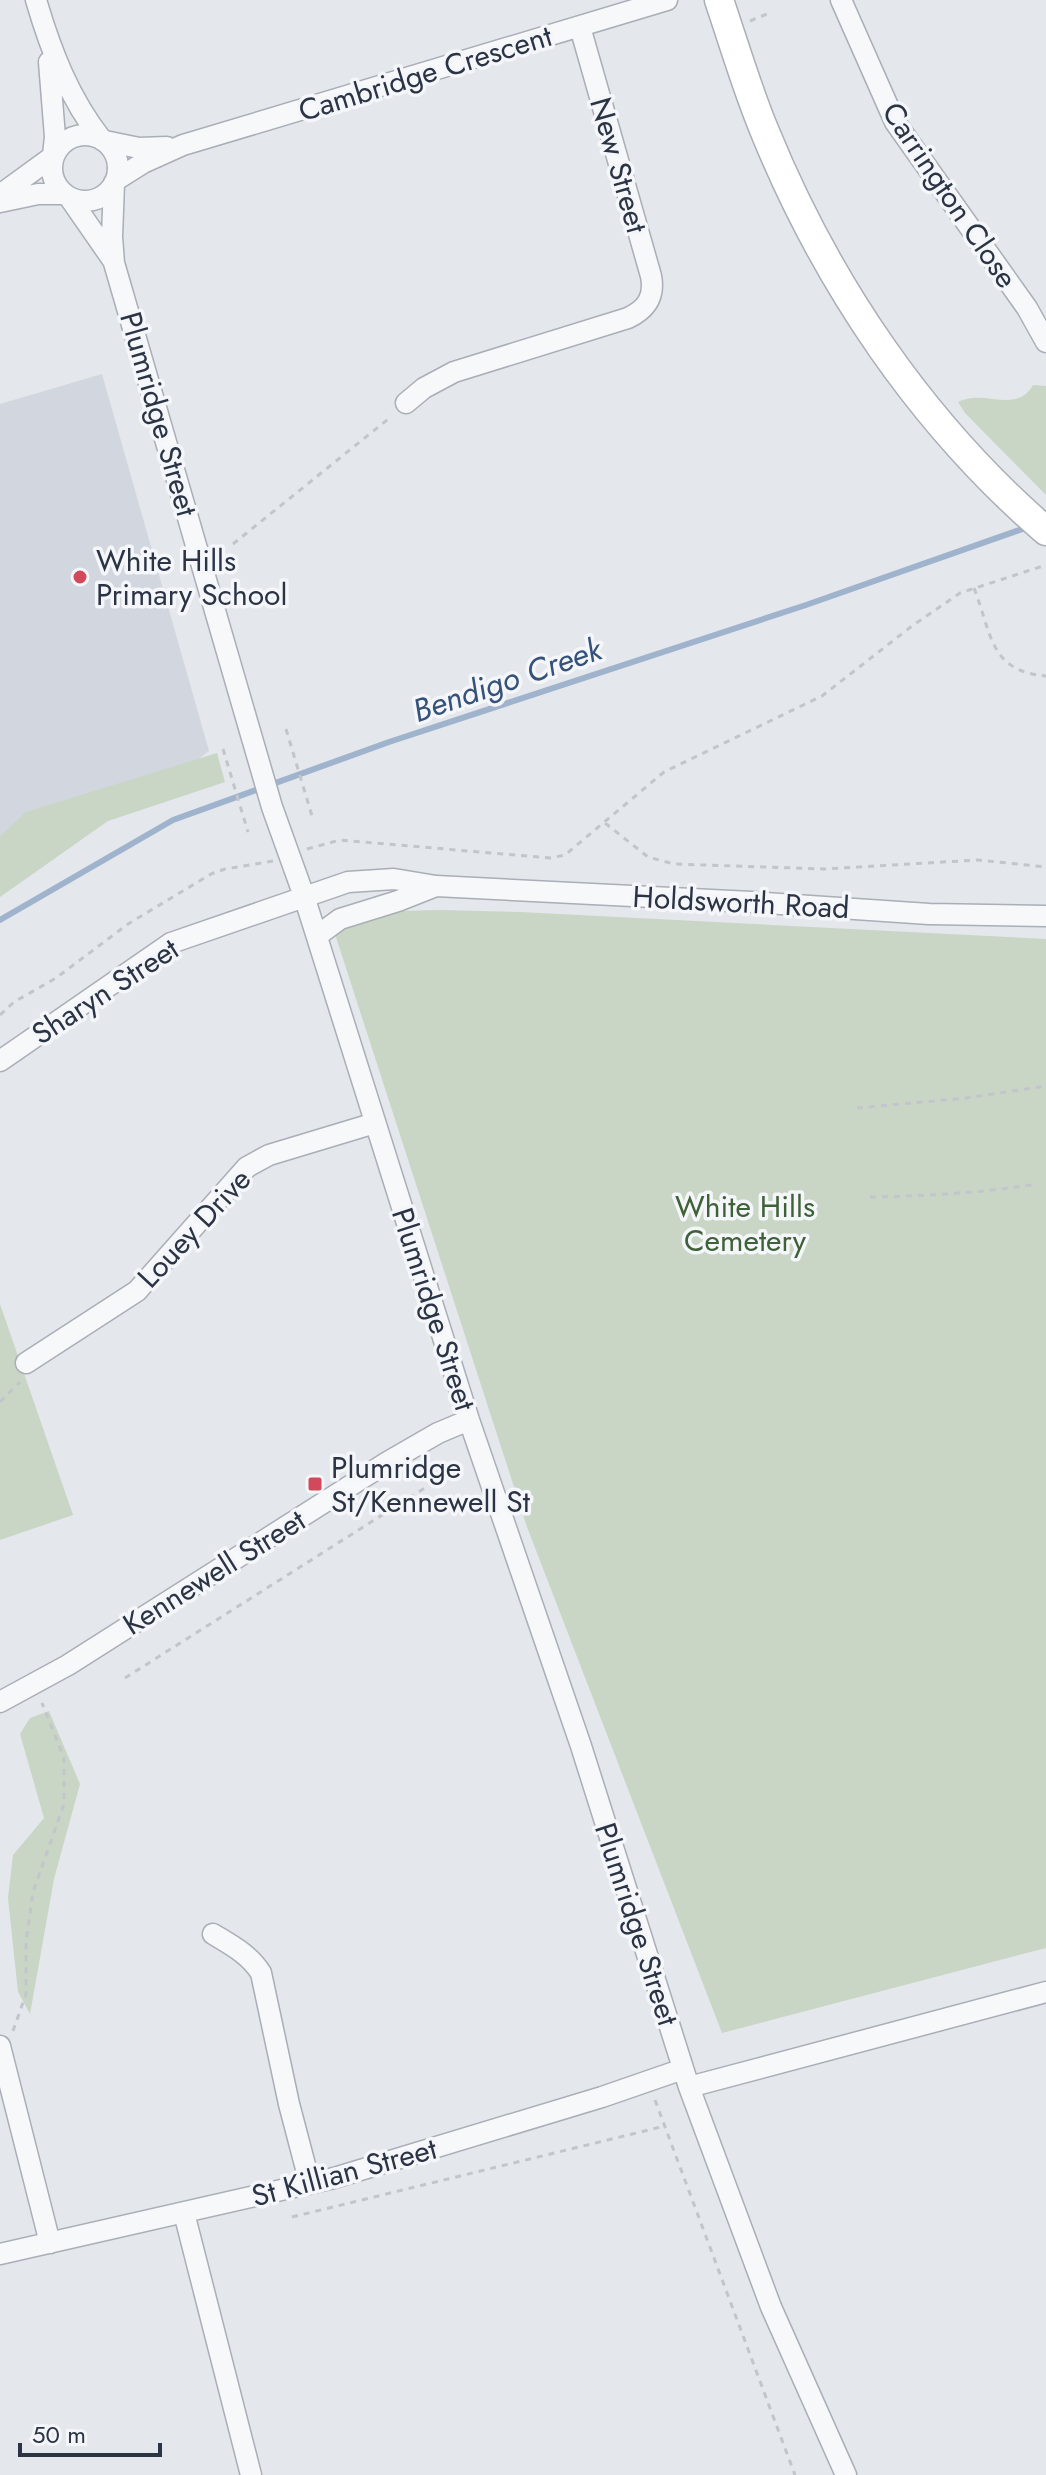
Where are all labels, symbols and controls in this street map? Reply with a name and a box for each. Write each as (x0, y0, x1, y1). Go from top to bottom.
street label: Cambridge Crescent (293, 14, 558, 132)
street label: New Street (579, 92, 659, 239)
street label: Carrington Close (872, 93, 1028, 297)
street label: Plumridge Street (109, 307, 209, 522)
place label: White Hills Primary School (96, 539, 287, 616)
marker: White Hills Primary School (71, 568, 89, 586)
water label: Bendigo Creek (406, 626, 609, 734)
street label: Holdsworth Road (631, 875, 851, 929)
street label: Sharyn Street (23, 927, 188, 1055)
street label: Louey Drive (127, 1159, 261, 1297)
park label: White Hills Cemetery (675, 1185, 815, 1262)
street label: Plumridge Street (381, 1202, 487, 1417)
place label: Plumridge St/Kennewell St (331, 1446, 531, 1523)
marker: Plumridge St/Kennewell St (306, 1475, 324, 1493)
street label: Kennewell Street (115, 1498, 314, 1645)
street label: Plumridge Street (584, 1817, 690, 2032)
street label: St Killian Street (247, 2126, 442, 2217)
scale bar (20, 2407, 160, 2457)
text: 50 m (32, 2417, 86, 2452)

